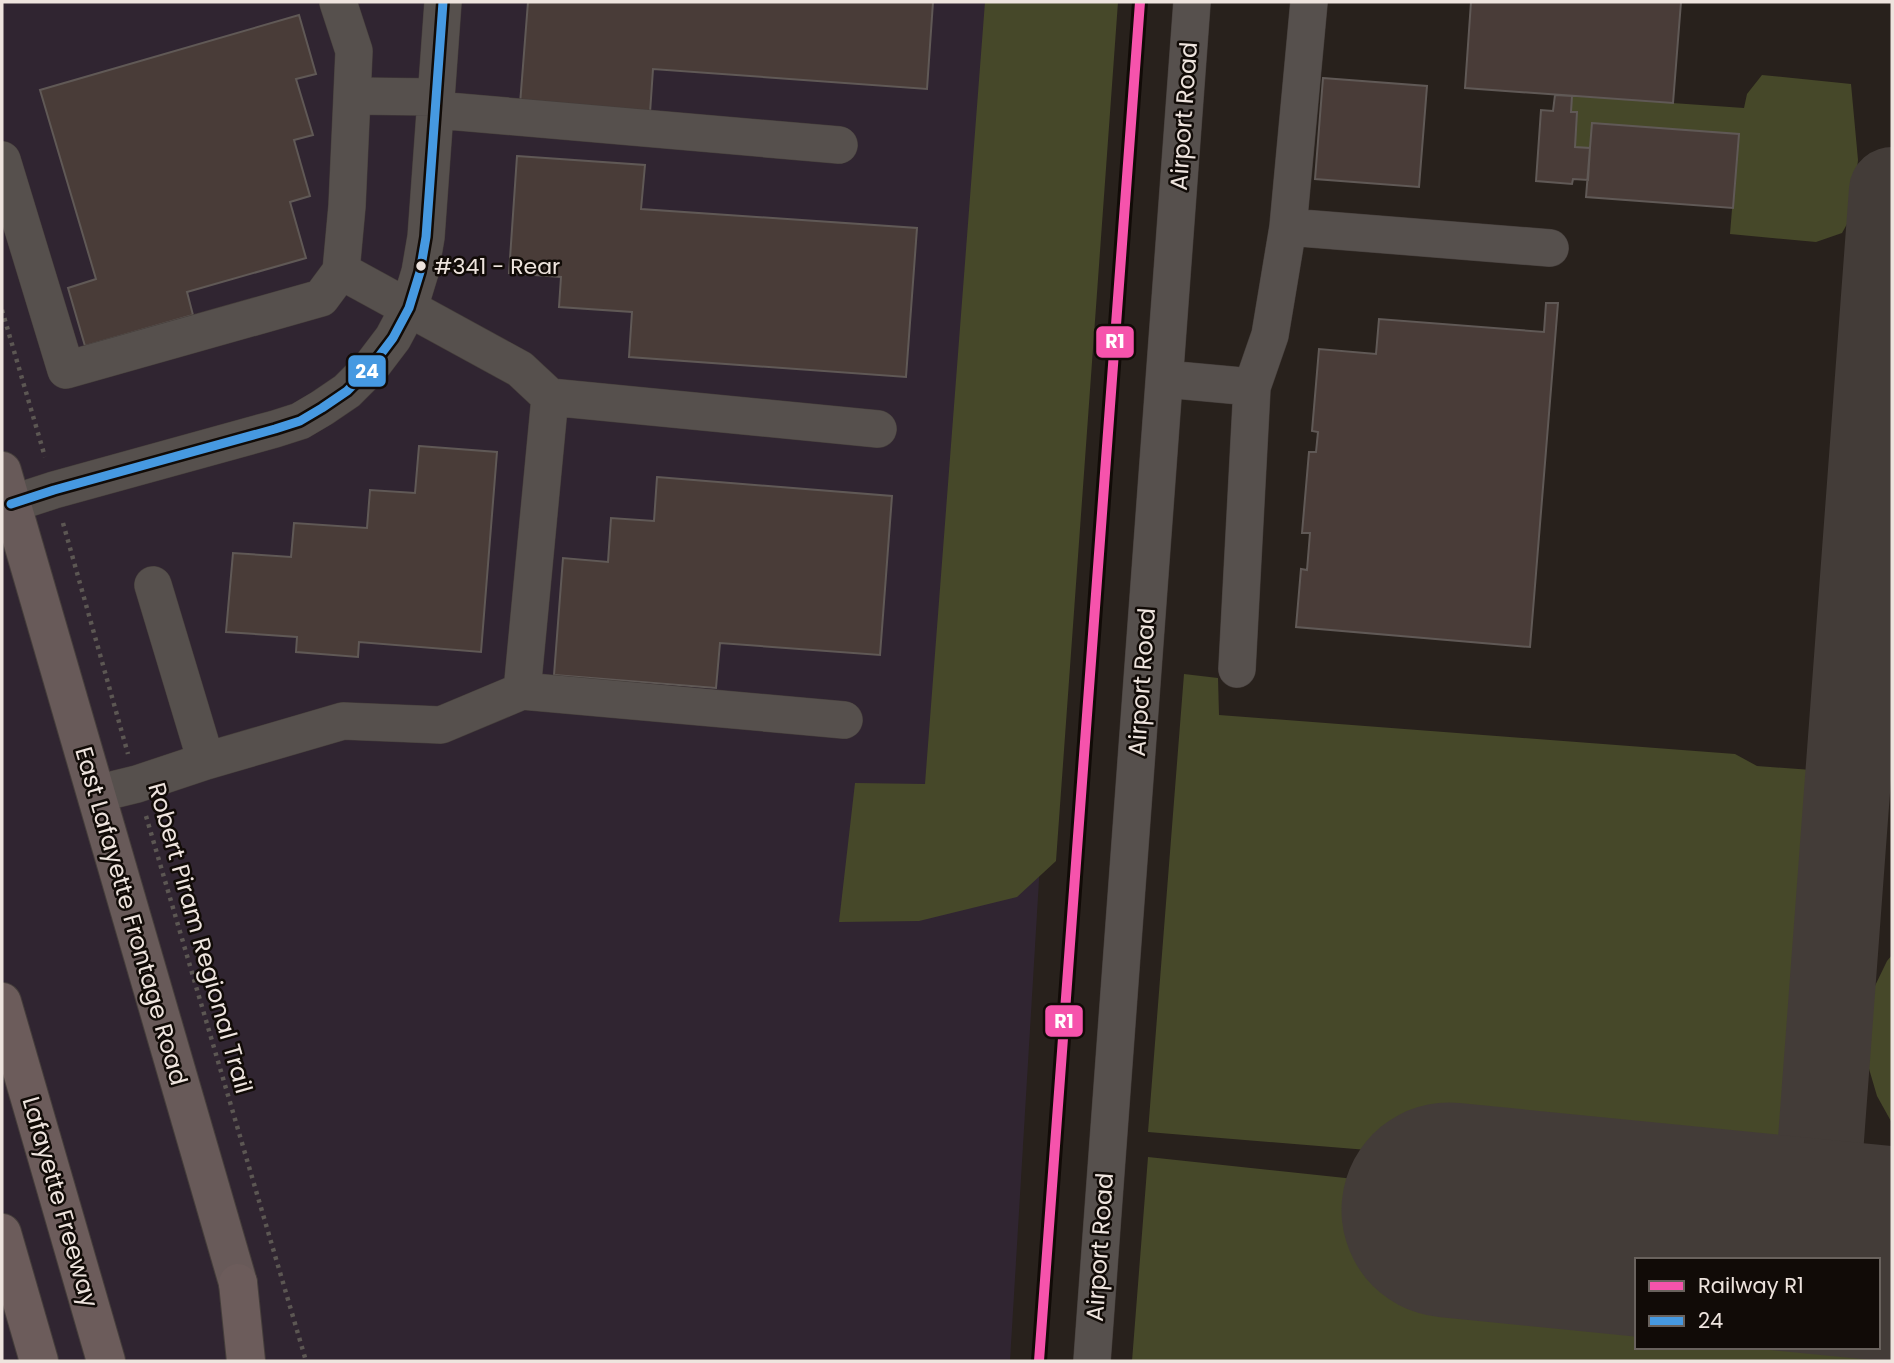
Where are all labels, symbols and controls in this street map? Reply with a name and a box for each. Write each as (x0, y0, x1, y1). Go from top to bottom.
street label: Airport Road (1162, 40, 1205, 191)
place label: #341 - Rear (434, 251, 560, 282)
marker: #341 - Rear (414, 259, 428, 273)
line badge: R1 (1095, 325, 1135, 359)
text: R1 (1105, 328, 1125, 355)
line badge: 24 (347, 354, 387, 388)
text: 24 (355, 358, 379, 385)
street label: Airport Road (1120, 606, 1163, 757)
street label: East Lafayette Frontage Road (67, 743, 196, 1089)
street label: Robert Piram Regional Trail (140, 779, 261, 1097)
line badge: R1 (1044, 1004, 1084, 1038)
text: R1 (1054, 1008, 1074, 1035)
street label: Lafayette Freeway (15, 1092, 107, 1312)
street label: Airport Road (1078, 1171, 1121, 1322)
legend (1635, 1258, 1880, 1349)
text: Railway R1 (1698, 1271, 1804, 1300)
text: 24 (1698, 1306, 1723, 1335)

